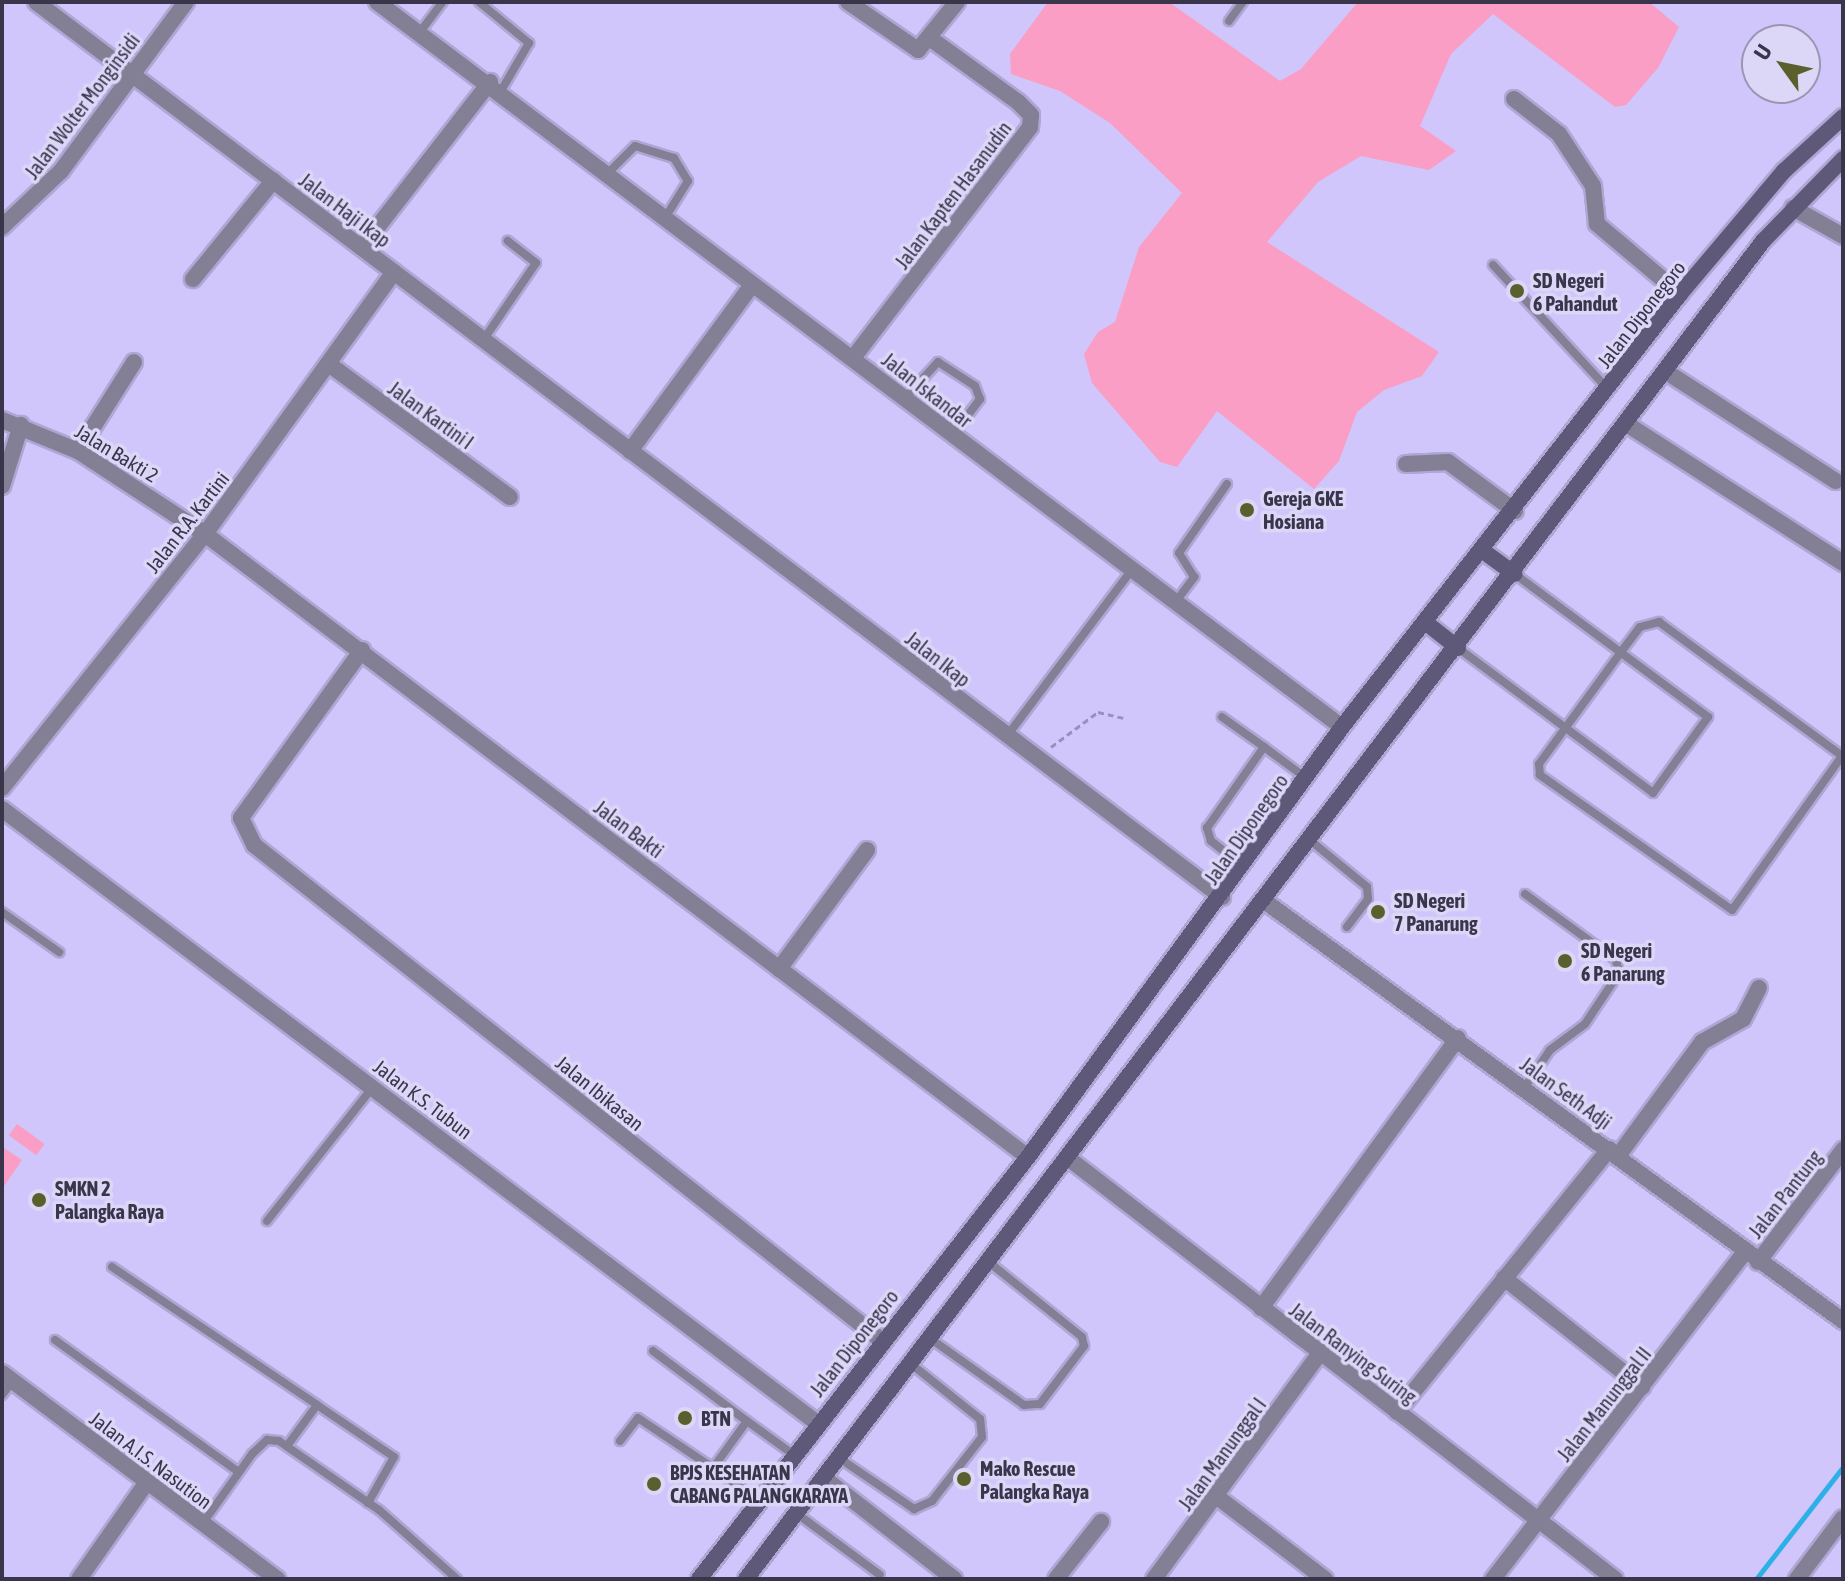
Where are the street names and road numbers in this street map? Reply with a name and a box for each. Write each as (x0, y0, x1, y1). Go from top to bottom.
street label: Jalan Wolter Monginsidi (20, 29, 144, 183)
street label: Jalan Kapten Hasanudin (890, 117, 1016, 273)
street label: Jalan Haji Ikap (295, 168, 395, 252)
street label: Jalan Diponegoro (1592, 256, 1690, 372)
street label: Jalan Iskandar (877, 347, 977, 433)
street label: Jalan Kartini I (384, 376, 478, 454)
street label: Jalan Bakti 2 (71, 419, 163, 487)
street label: Jalan R.A. Kartini (140, 467, 234, 577)
street label: Jalan Ikap (901, 626, 975, 692)
street label: Jalan Diponegoro (1199, 769, 1293, 889)
street label: Jalan Bakti (590, 795, 668, 863)
street label: Jalan Ibikasan (551, 1050, 649, 1136)
street label: Jalan Seth Adji (1516, 1052, 1616, 1134)
street label: Jalan K.S. Tubun (369, 1054, 477, 1144)
street label: Jalan Pantung (1743, 1145, 1827, 1243)
street label: Jalan Diponegoro (805, 1285, 903, 1401)
street label: Jalan Ranying Suring (1285, 1298, 1421, 1408)
street label: Jalan Manunggal II (1552, 1342, 1656, 1466)
street label: Jalan Manunggal I (1173, 1393, 1271, 1515)
street label: Jalan A.I.S. Nasution (85, 1406, 217, 1514)

